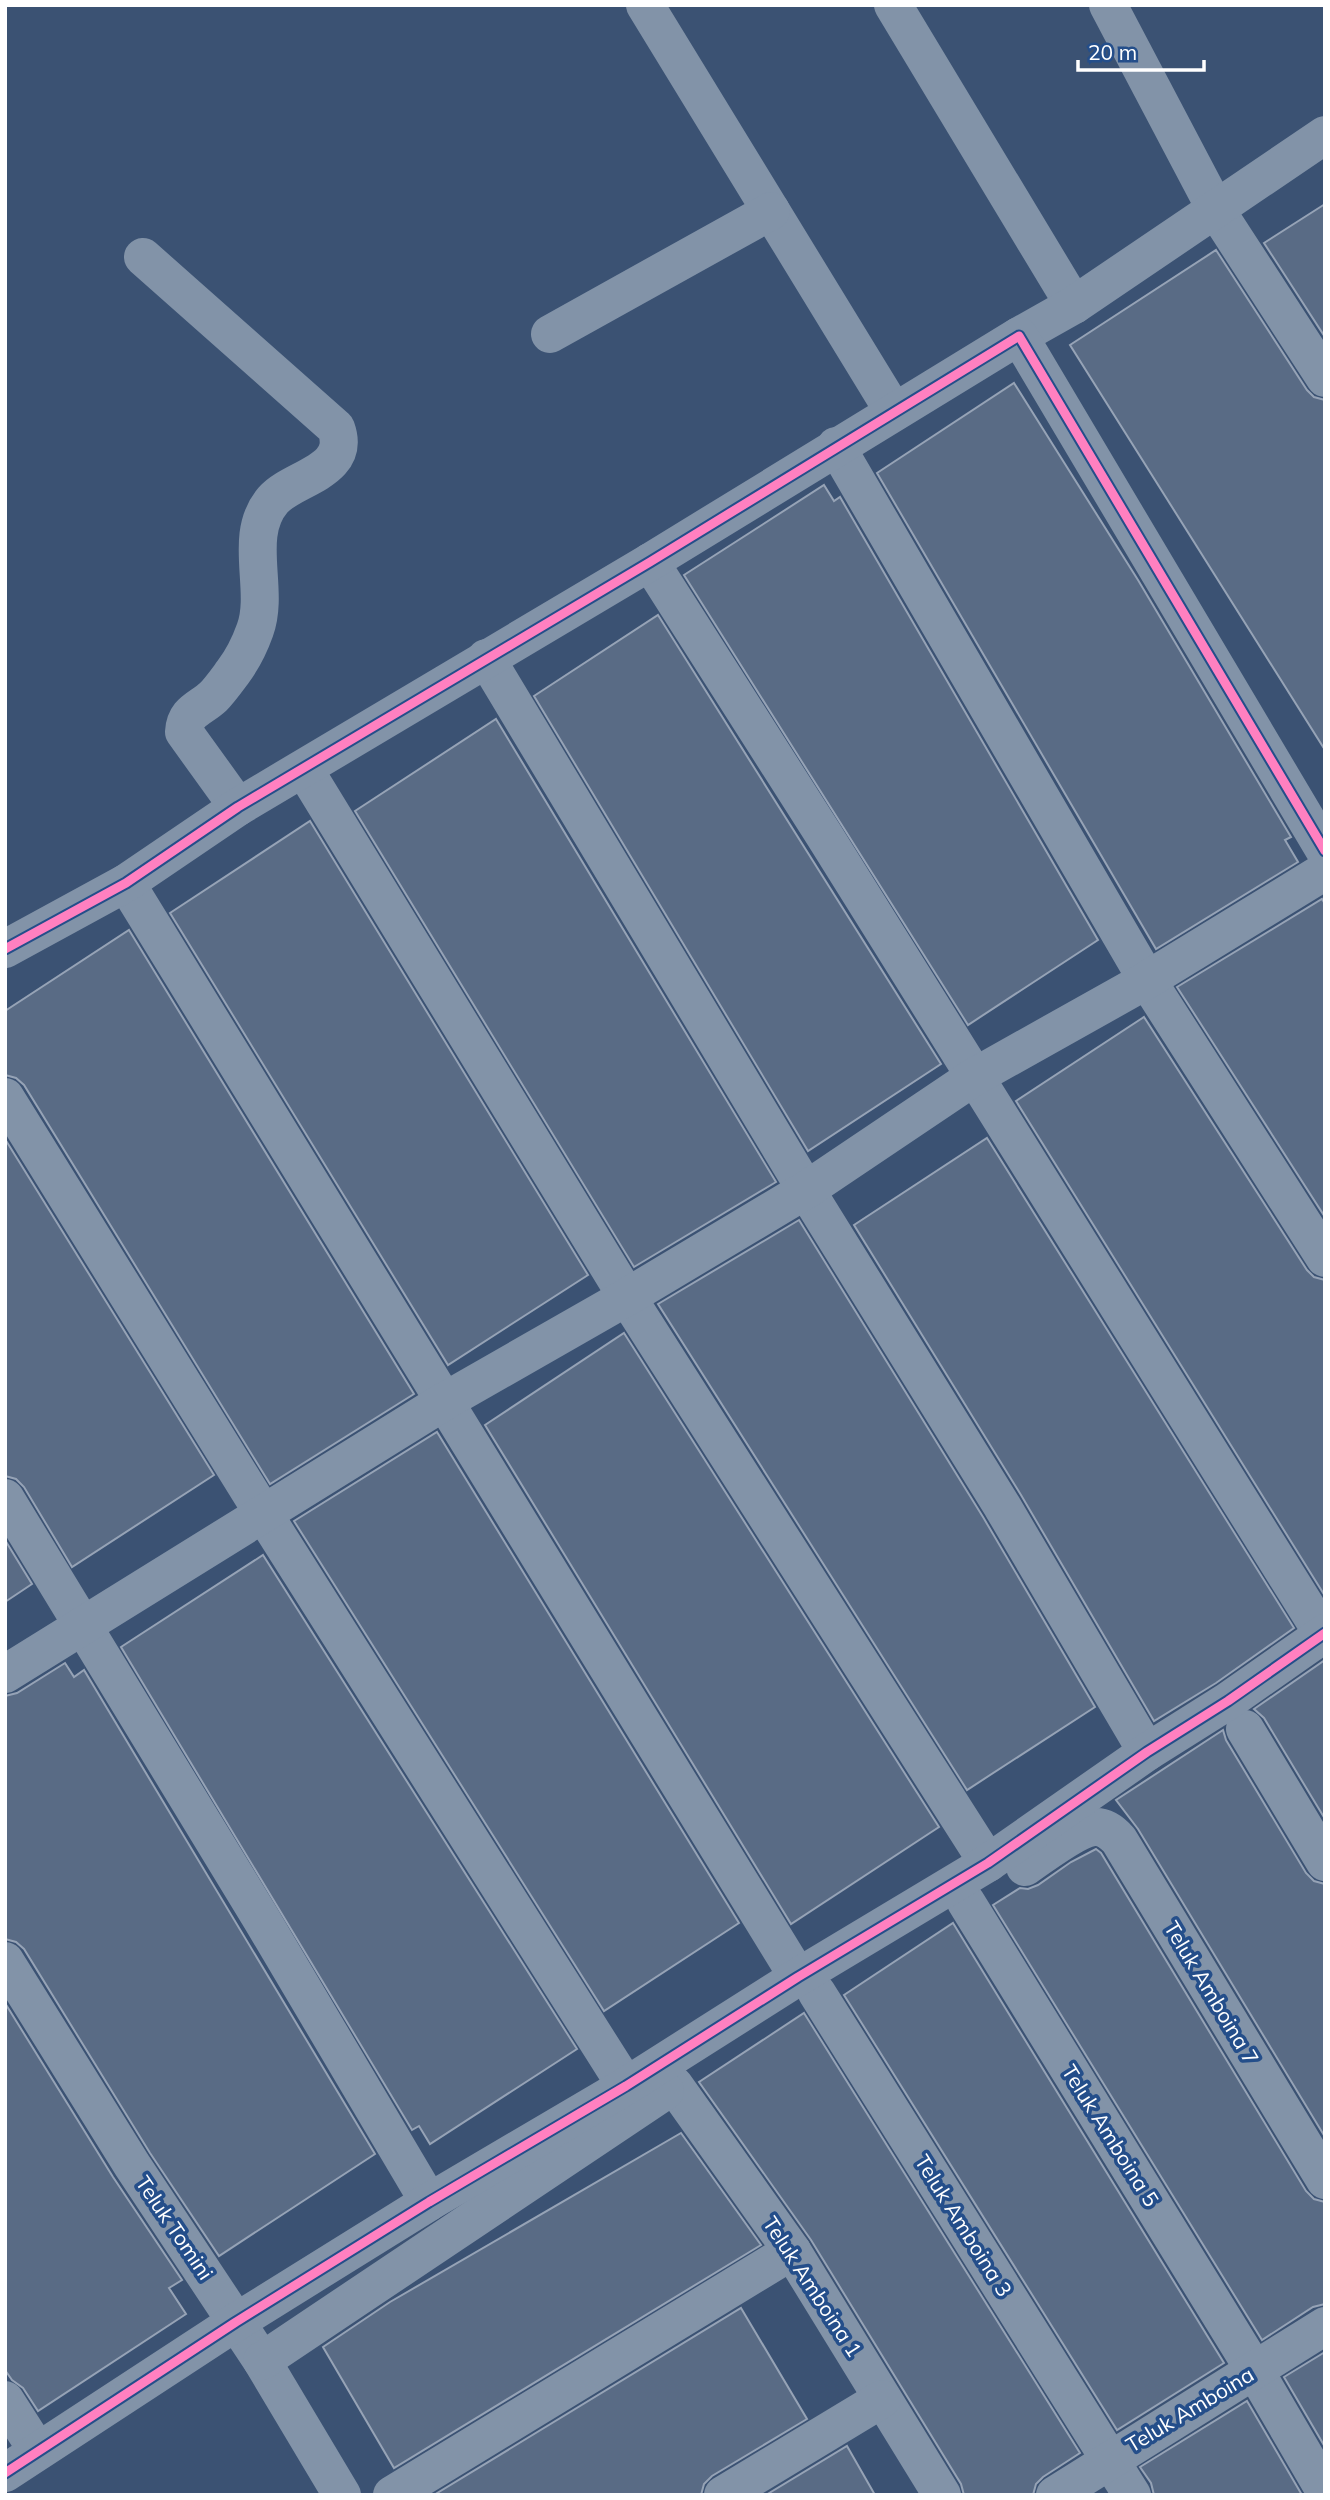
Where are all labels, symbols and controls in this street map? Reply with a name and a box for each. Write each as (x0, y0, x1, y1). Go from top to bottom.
scale bar (1078, 28, 1204, 72)
text: 20 m (1088, 39, 1137, 65)
street label: Teluk Amboina 7 (1159, 1916, 1265, 2069)
street label: Teluk Amboina 5 (1057, 2060, 1165, 2211)
street label: Teluk Amboina 3 (910, 2150, 1018, 2301)
street label: Teluk Tomini (131, 2171, 219, 2284)
street label: Teluk Amboina 1 (758, 2211, 868, 2362)
street label: Teluk Amboina (1121, 2361, 1258, 2457)

